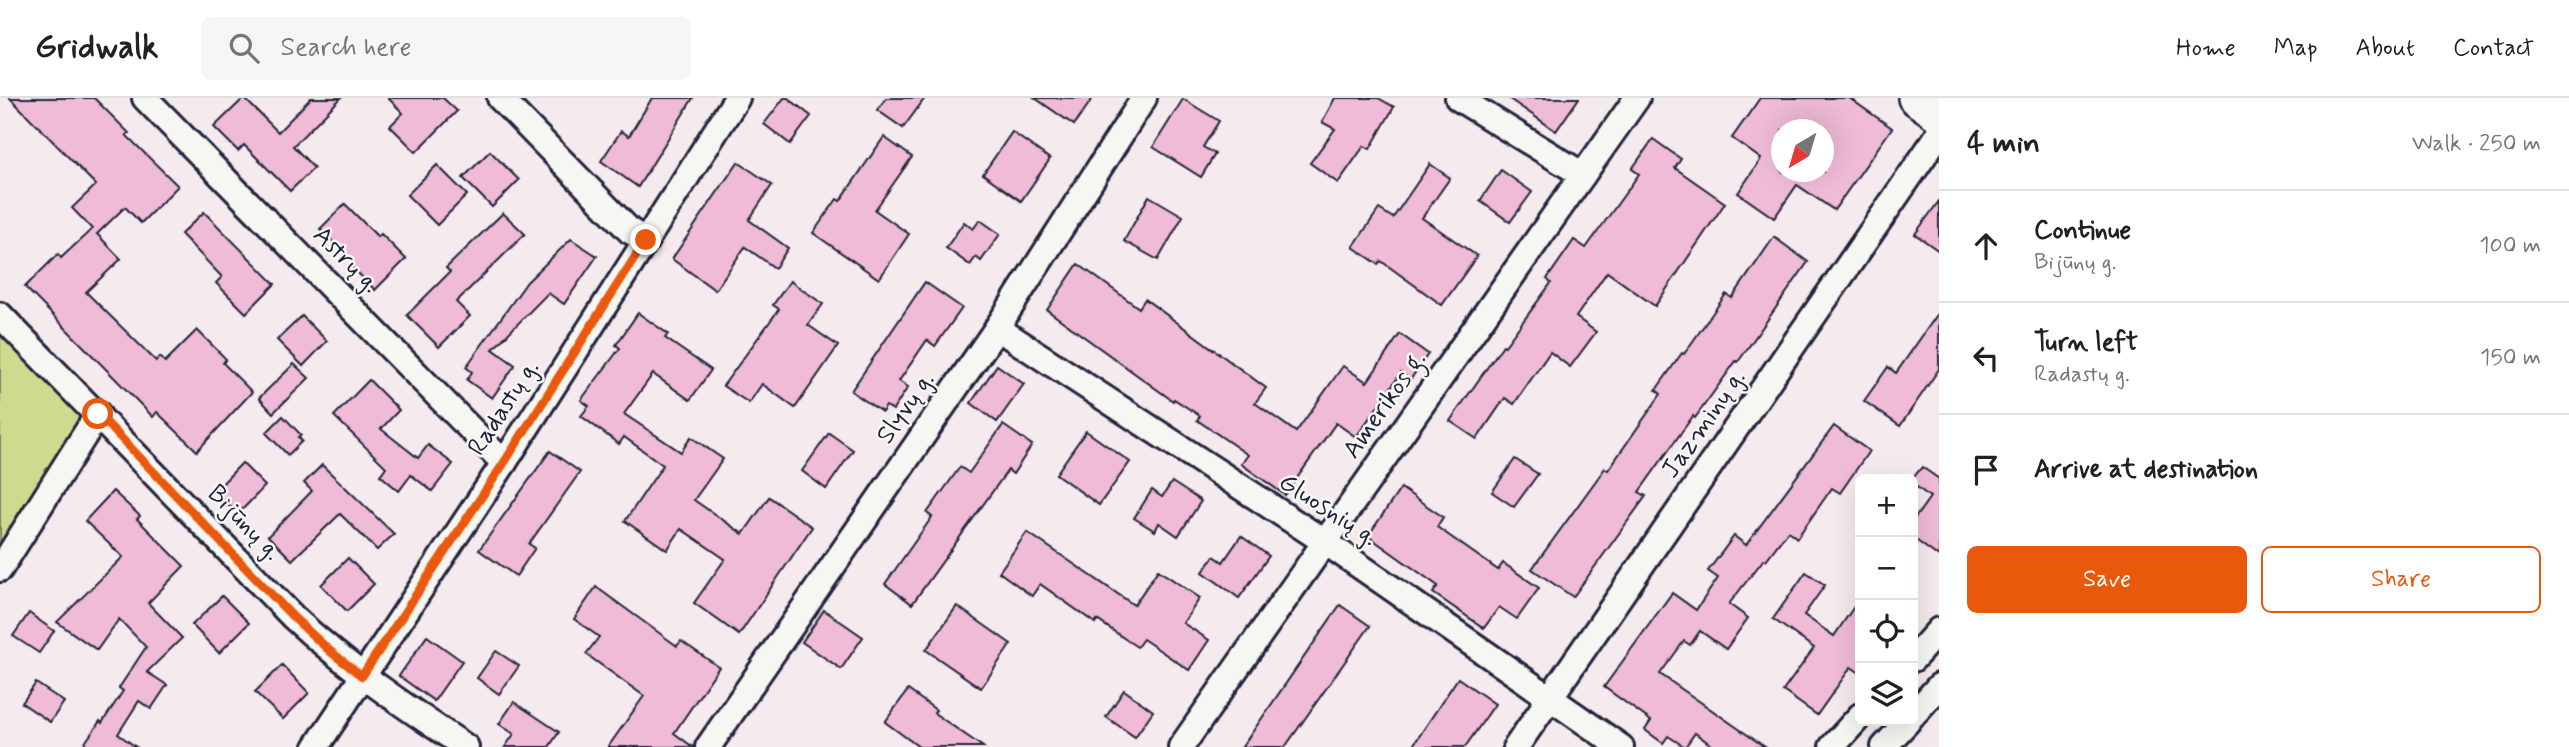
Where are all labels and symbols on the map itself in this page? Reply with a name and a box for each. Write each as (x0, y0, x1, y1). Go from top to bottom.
north arrow (1771, 119, 1834, 182)
street label: Astrų g. (305, 219, 387, 301)
route end (630, 224, 661, 255)
street label: Amerikos g. (1335, 344, 1437, 467)
street label: Radastų g. (460, 353, 548, 463)
street label: Jazminų g. (1654, 363, 1754, 485)
street label: Slyvų g. (869, 365, 943, 451)
route start (82, 398, 113, 429)
street label: Gluosnių g. (1272, 465, 1384, 555)
street label: Bijūnų g. (199, 478, 289, 568)

